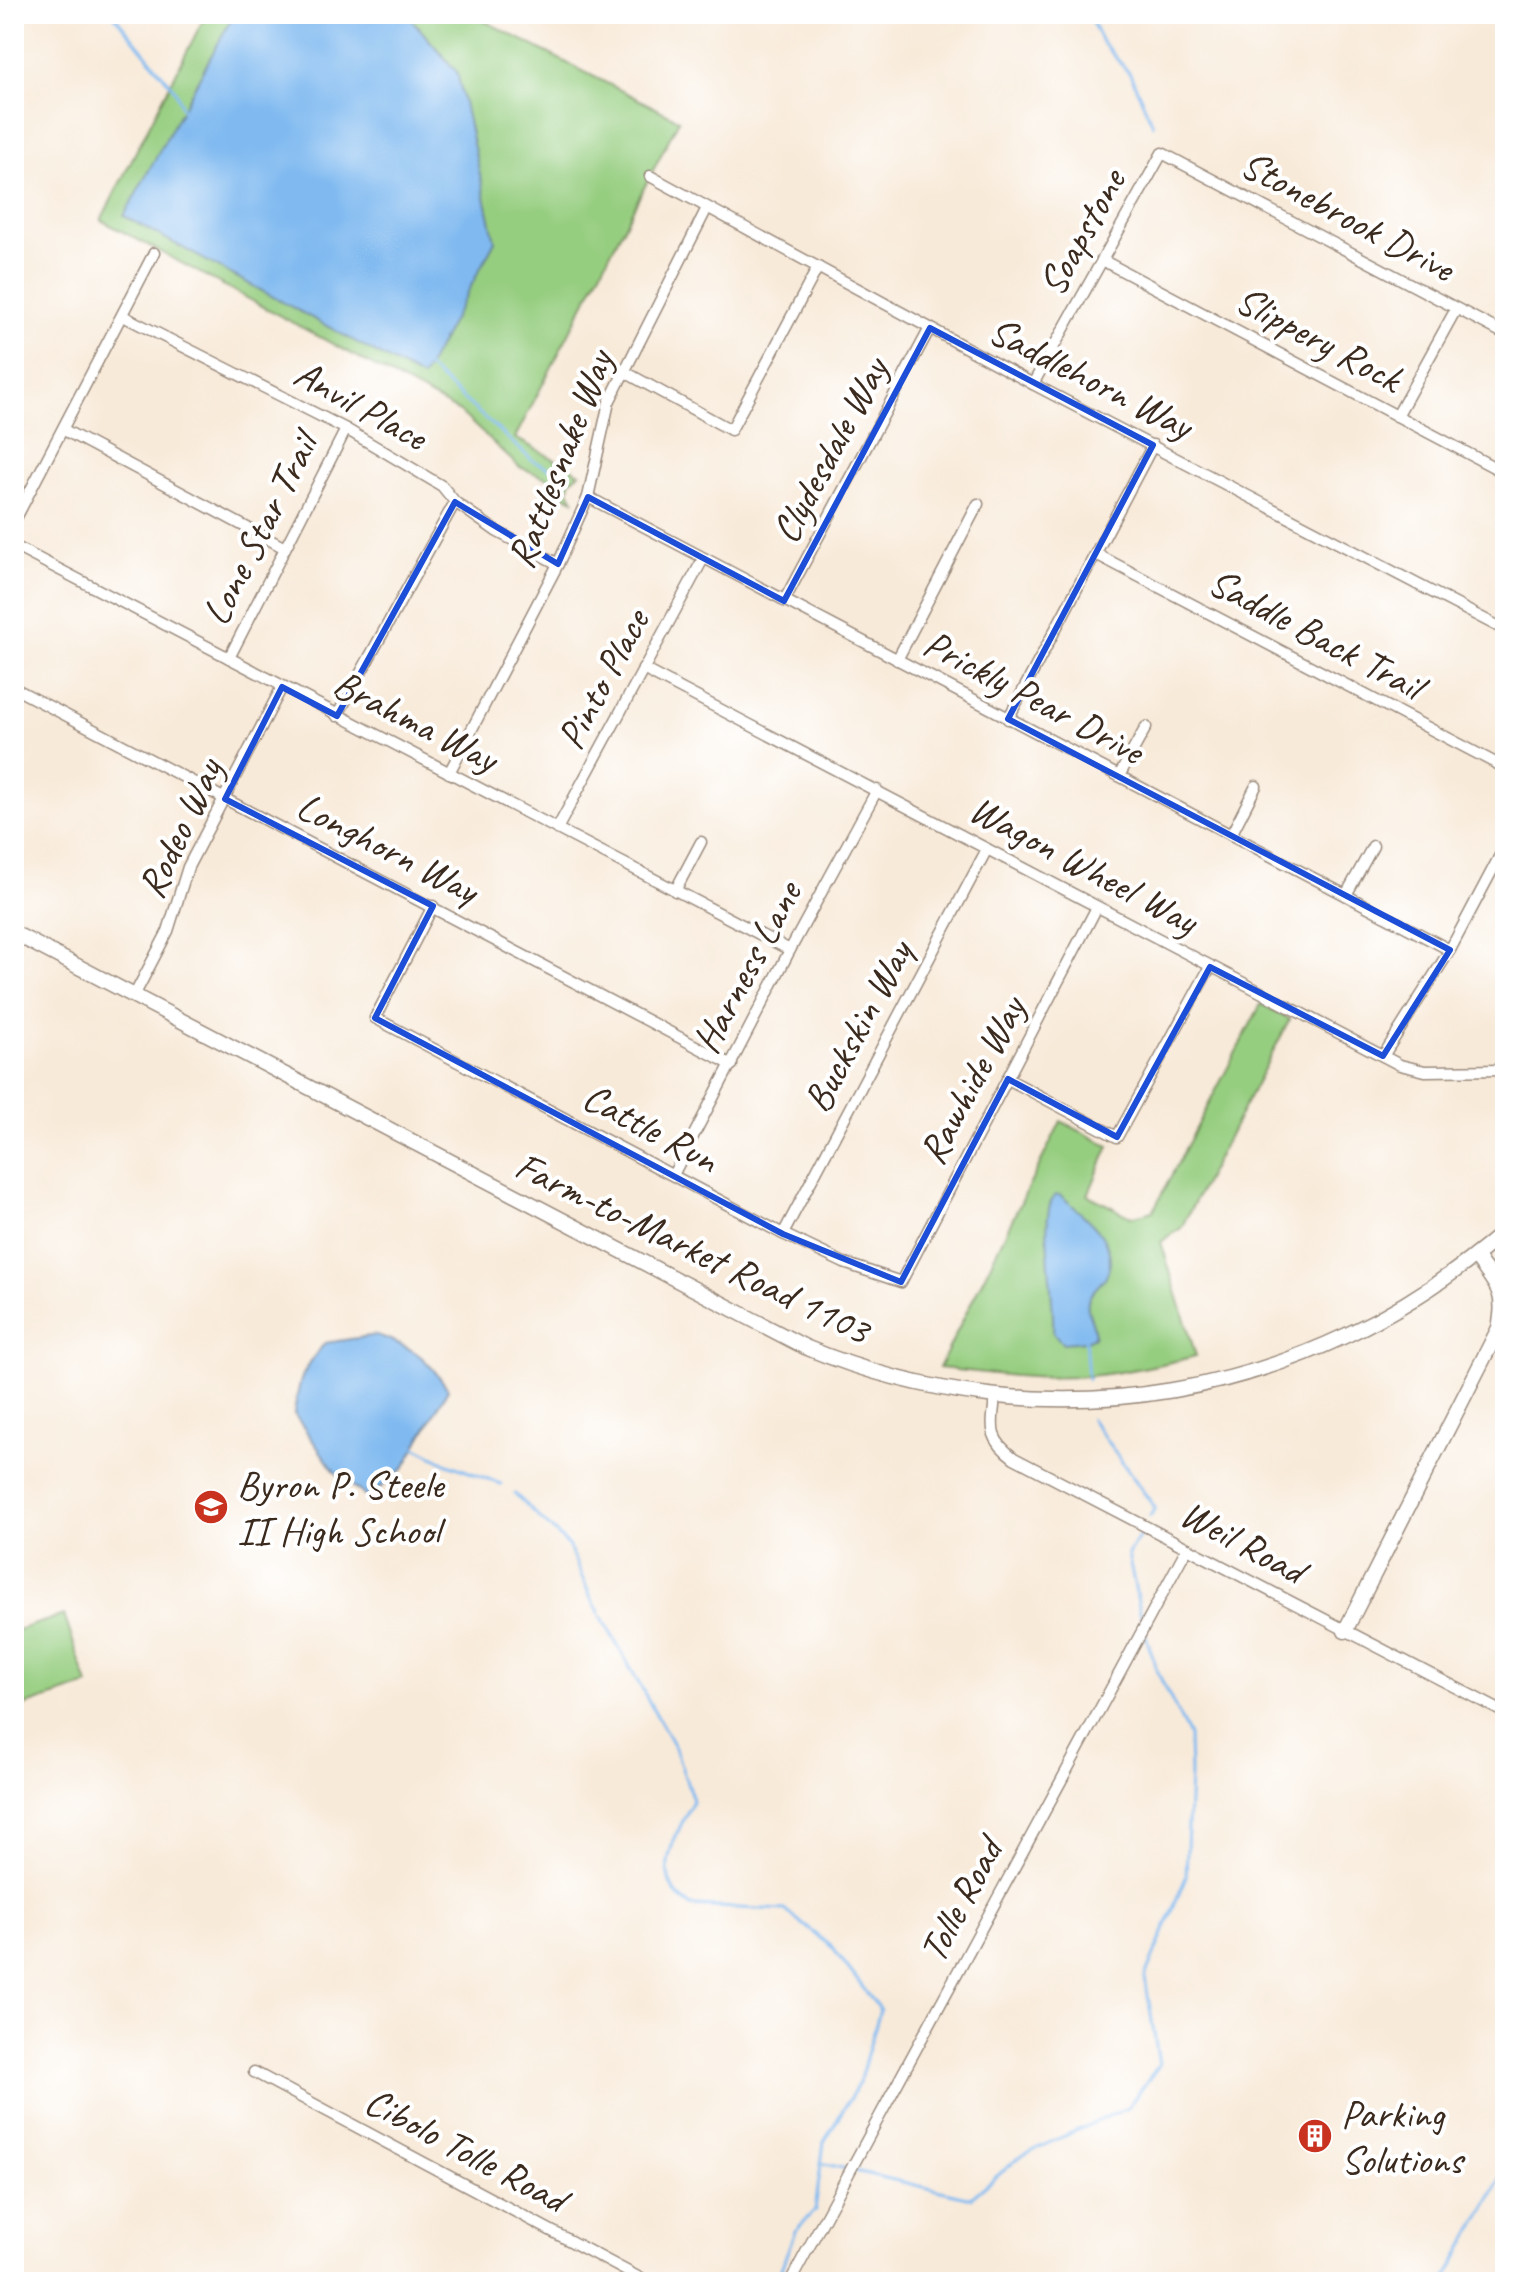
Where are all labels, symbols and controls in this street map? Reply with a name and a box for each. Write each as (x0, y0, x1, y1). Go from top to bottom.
street label: Stonebrook Drive (1232, 139, 1465, 294)
street label: Soapstone (1027, 158, 1138, 304)
street label: Slippery Rock (1227, 275, 1413, 405)
street label: Saddlehorn Way (980, 305, 1204, 452)
street label: Rattlesnake Way (496, 341, 625, 575)
street label: Clydesdale Way (760, 347, 901, 551)
street label: Anvil Place (286, 348, 438, 463)
street label: Lone Star Trail (191, 420, 332, 633)
street label: Saddle Back Trail (1200, 557, 1437, 714)
street label: Pinto Place (545, 599, 662, 758)
street label: Prickly Pear Drive (915, 618, 1155, 777)
street label: Brahma Way (325, 658, 509, 785)
street label: Rodeo Way (126, 749, 235, 906)
street label: Longhorn Way (289, 781, 489, 916)
street label: Wagon Wheel Way (961, 784, 1208, 947)
street label: Harness Lane (681, 871, 814, 1062)
street label: Buckskin Way (792, 929, 925, 1121)
street label: Rawhide Way (907, 985, 1038, 1173)
street label: Cattle Run (574, 1072, 727, 1185)
street label: Farm-to-Market Road 1103 (507, 1140, 881, 1357)
place label: Byron P. Steele II High School (237, 1460, 446, 1556)
school or university icon: Byron P. Steele II High School (192, 1488, 230, 1526)
street label: Weil Road (1172, 1489, 1319, 1598)
street label: Tolle Road (908, 1826, 1016, 1971)
street label: Cibolo Tolle Road (356, 2076, 580, 2227)
place label: Parking Solutions (1341, 2089, 1466, 2185)
building icon: Parking Solutions (1296, 2117, 1334, 2155)

